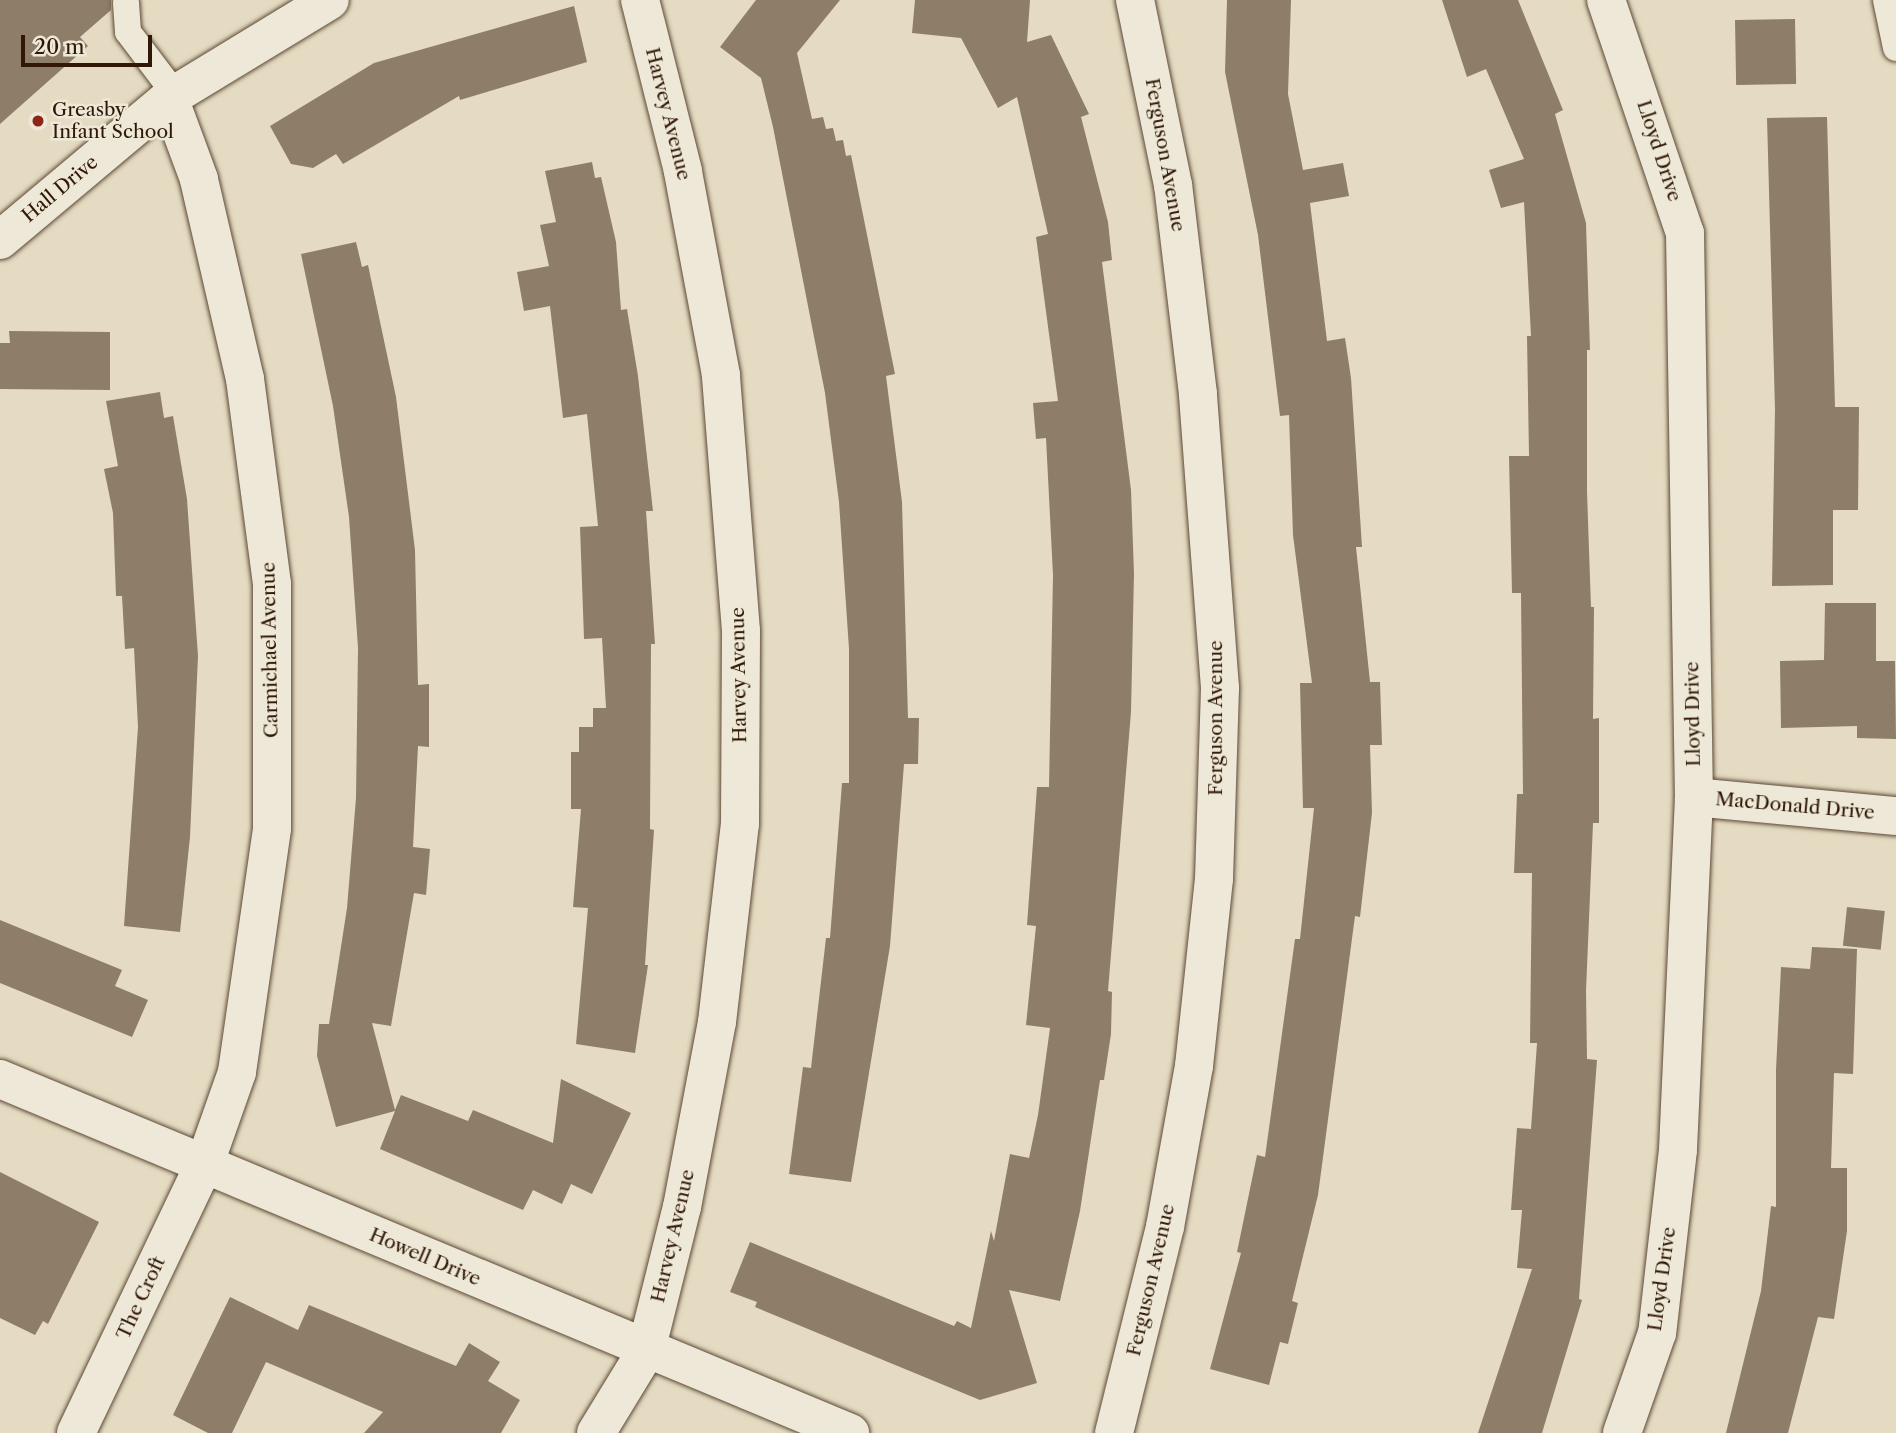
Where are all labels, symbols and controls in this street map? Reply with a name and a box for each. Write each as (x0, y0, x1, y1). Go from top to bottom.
scale bar (24, 21, 156, 65)
text: 20 m (34, 34, 85, 59)
street label: Harvey Avenue (640, 45, 696, 183)
street label: Ferguson Avenue (1140, 76, 1190, 234)
street label: Lloyd Drive (1632, 97, 1686, 205)
place label: Greasby Infant School (52, 99, 174, 143)
marker: Greasby Infant School (30, 113, 46, 129)
street label: Hall Drive (17, 151, 103, 227)
street label: Carmichael Avenue (257, 561, 283, 739)
street label: Harvey Avenue (726, 606, 752, 744)
street label: Ferguson Avenue (1205, 640, 1227, 796)
street label: Lloyd Drive (1681, 661, 1705, 767)
street label: MacDonald Drive (1714, 788, 1876, 824)
street label: Harvey Avenue (646, 1167, 700, 1305)
street label: Ferguson Avenue (1122, 1201, 1180, 1359)
street label: Howell Drive (366, 1223, 484, 1291)
street label: Lloyd Drive (1643, 1225, 1681, 1333)
street label: The Croft (112, 1253, 170, 1343)

